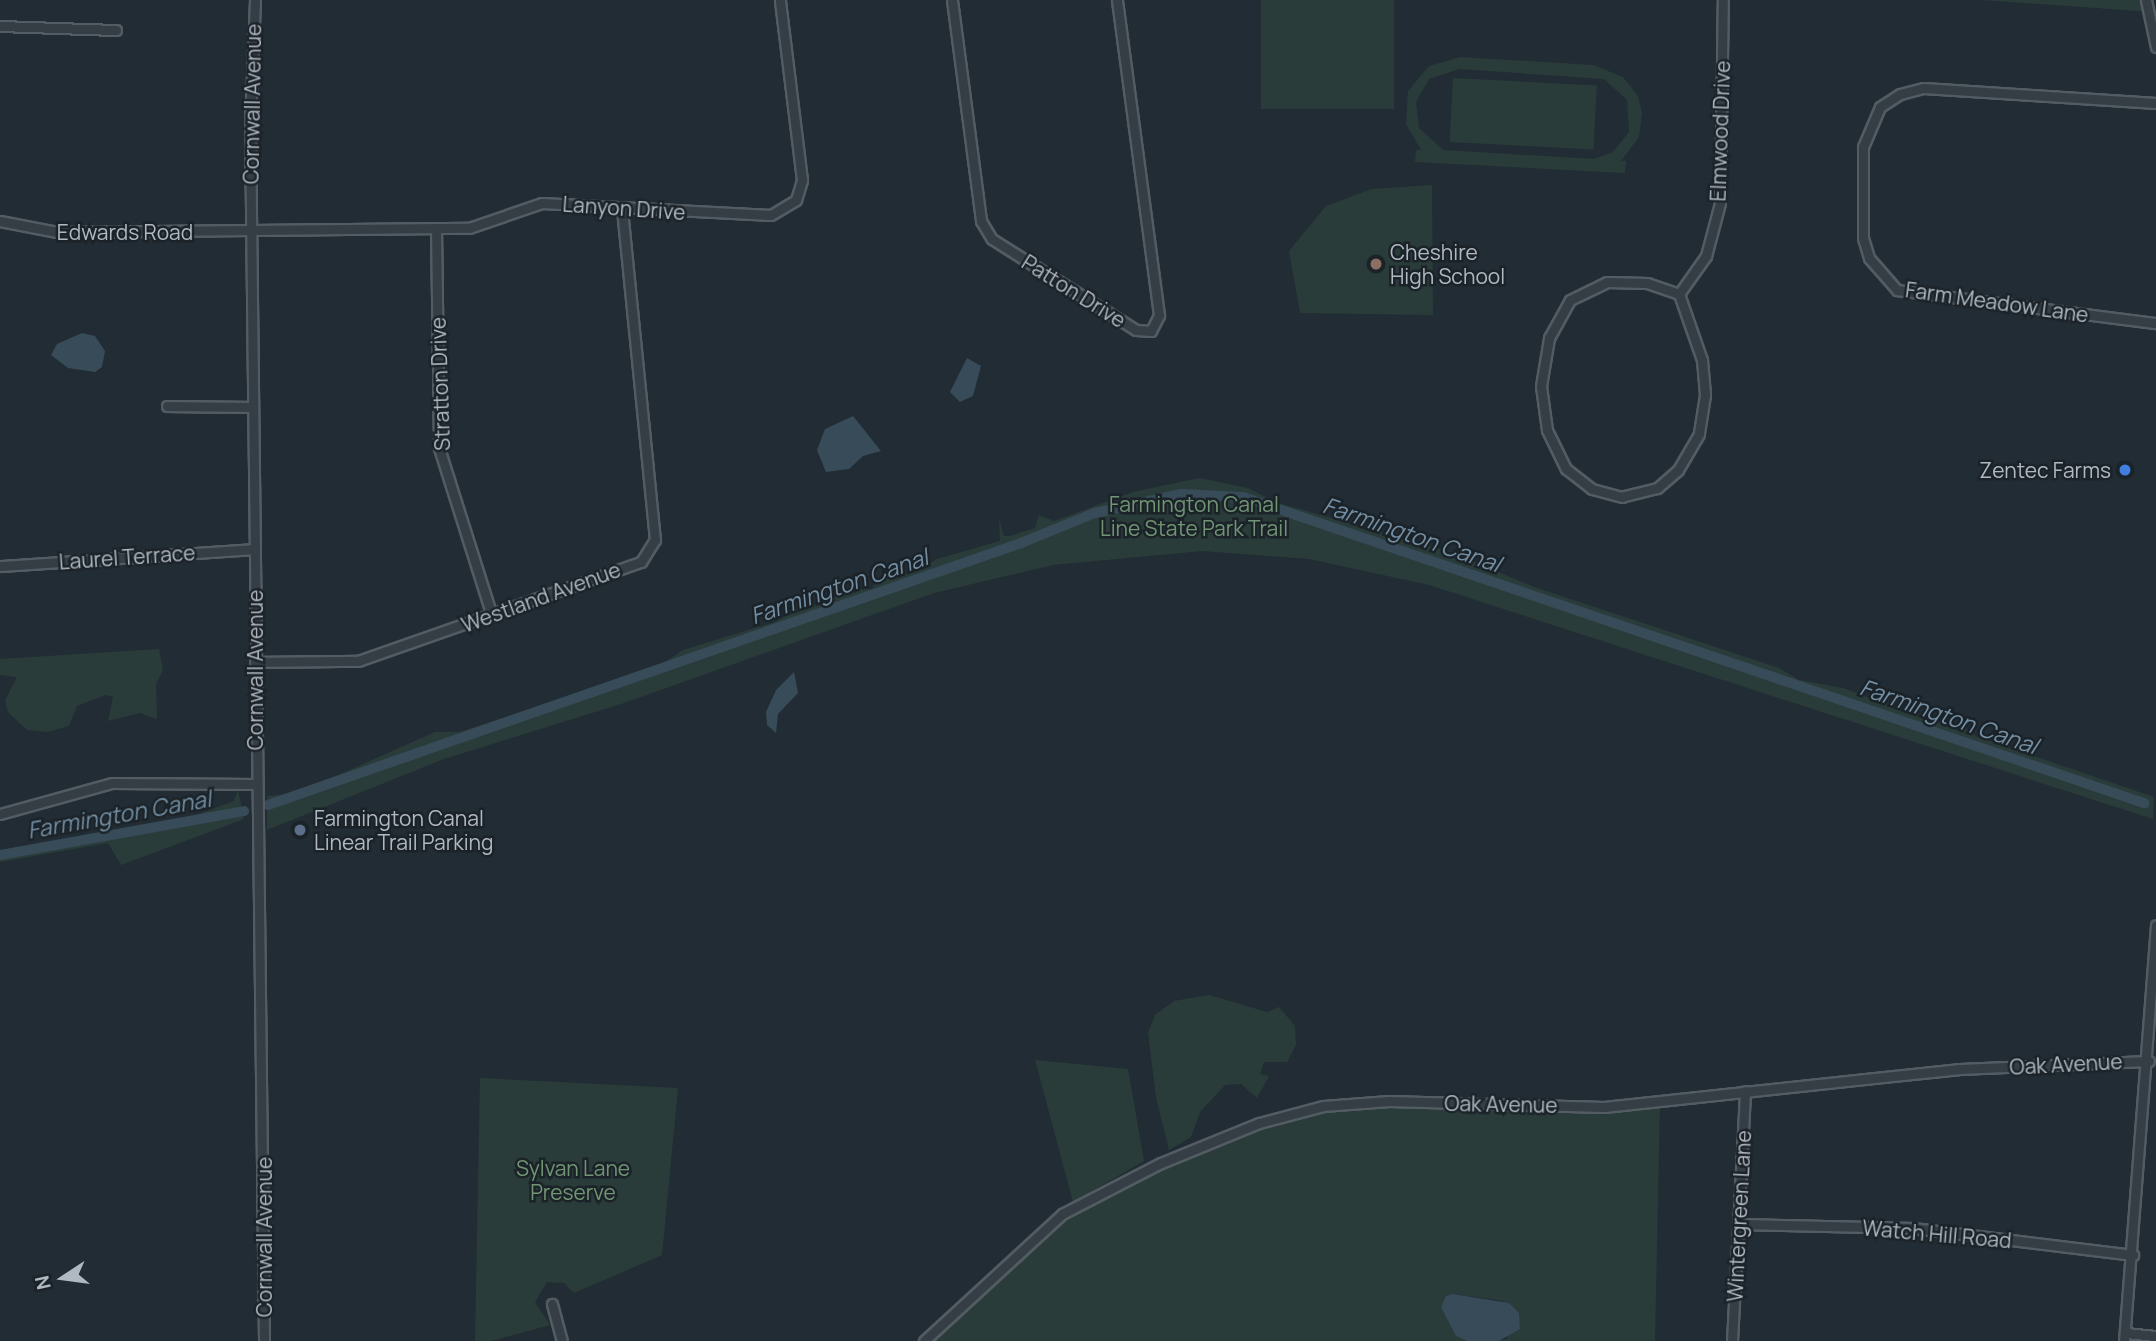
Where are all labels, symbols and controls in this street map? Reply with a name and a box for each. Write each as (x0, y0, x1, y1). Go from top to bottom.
street label: Cornwall Avenue (238, 24, 266, 184)
street label: Elmwood Drive (1705, 60, 1735, 202)
street label: Lanyon Drive (562, 191, 686, 225)
street label: Edwards Road (57, 219, 193, 245)
place label: Cheshire High School (1390, 239, 1505, 289)
street label: Patton Drive (1017, 249, 1131, 333)
marker: Cheshire High School (1368, 256, 1384, 272)
street label: Farm Meadow Lane (1904, 277, 2090, 327)
street label: Stratton Drive (425, 317, 455, 451)
place label: Zentec Farms (1979, 457, 2111, 483)
marker: Zentec Farms (2117, 462, 2133, 478)
park label: Farmington Canal Line State Park Trail (1100, 491, 1288, 541)
water label: Farmington Canal (1320, 491, 1504, 577)
street label: Laurel Terrace (58, 540, 196, 574)
water label: Farmington Canal (747, 543, 931, 629)
street label: Westland Avenue (458, 556, 624, 638)
street label: Cornwall Avenue (242, 590, 268, 750)
water label: Farmington Canal (1857, 673, 2041, 759)
water label: Farmington Canal (25, 784, 213, 844)
place label: Farmington Canal Linear Trail Parking (314, 805, 493, 855)
marker: Farmington Canal Linear Trail Parking (292, 822, 308, 838)
street label: Oak Avenue (2009, 1048, 2123, 1080)
street label: Oak Avenue (1444, 1090, 1558, 1118)
street label: Wintergreen Lane (1722, 1130, 1756, 1302)
park label: Sylvan Lane Preserve (516, 1155, 630, 1205)
street label: Cornwall Avenue (251, 1157, 277, 1317)
street label: Watch Hill Road (1861, 1215, 2013, 1253)
north arrow (28, 1243, 98, 1313)
text: N (28, 1273, 57, 1292)

